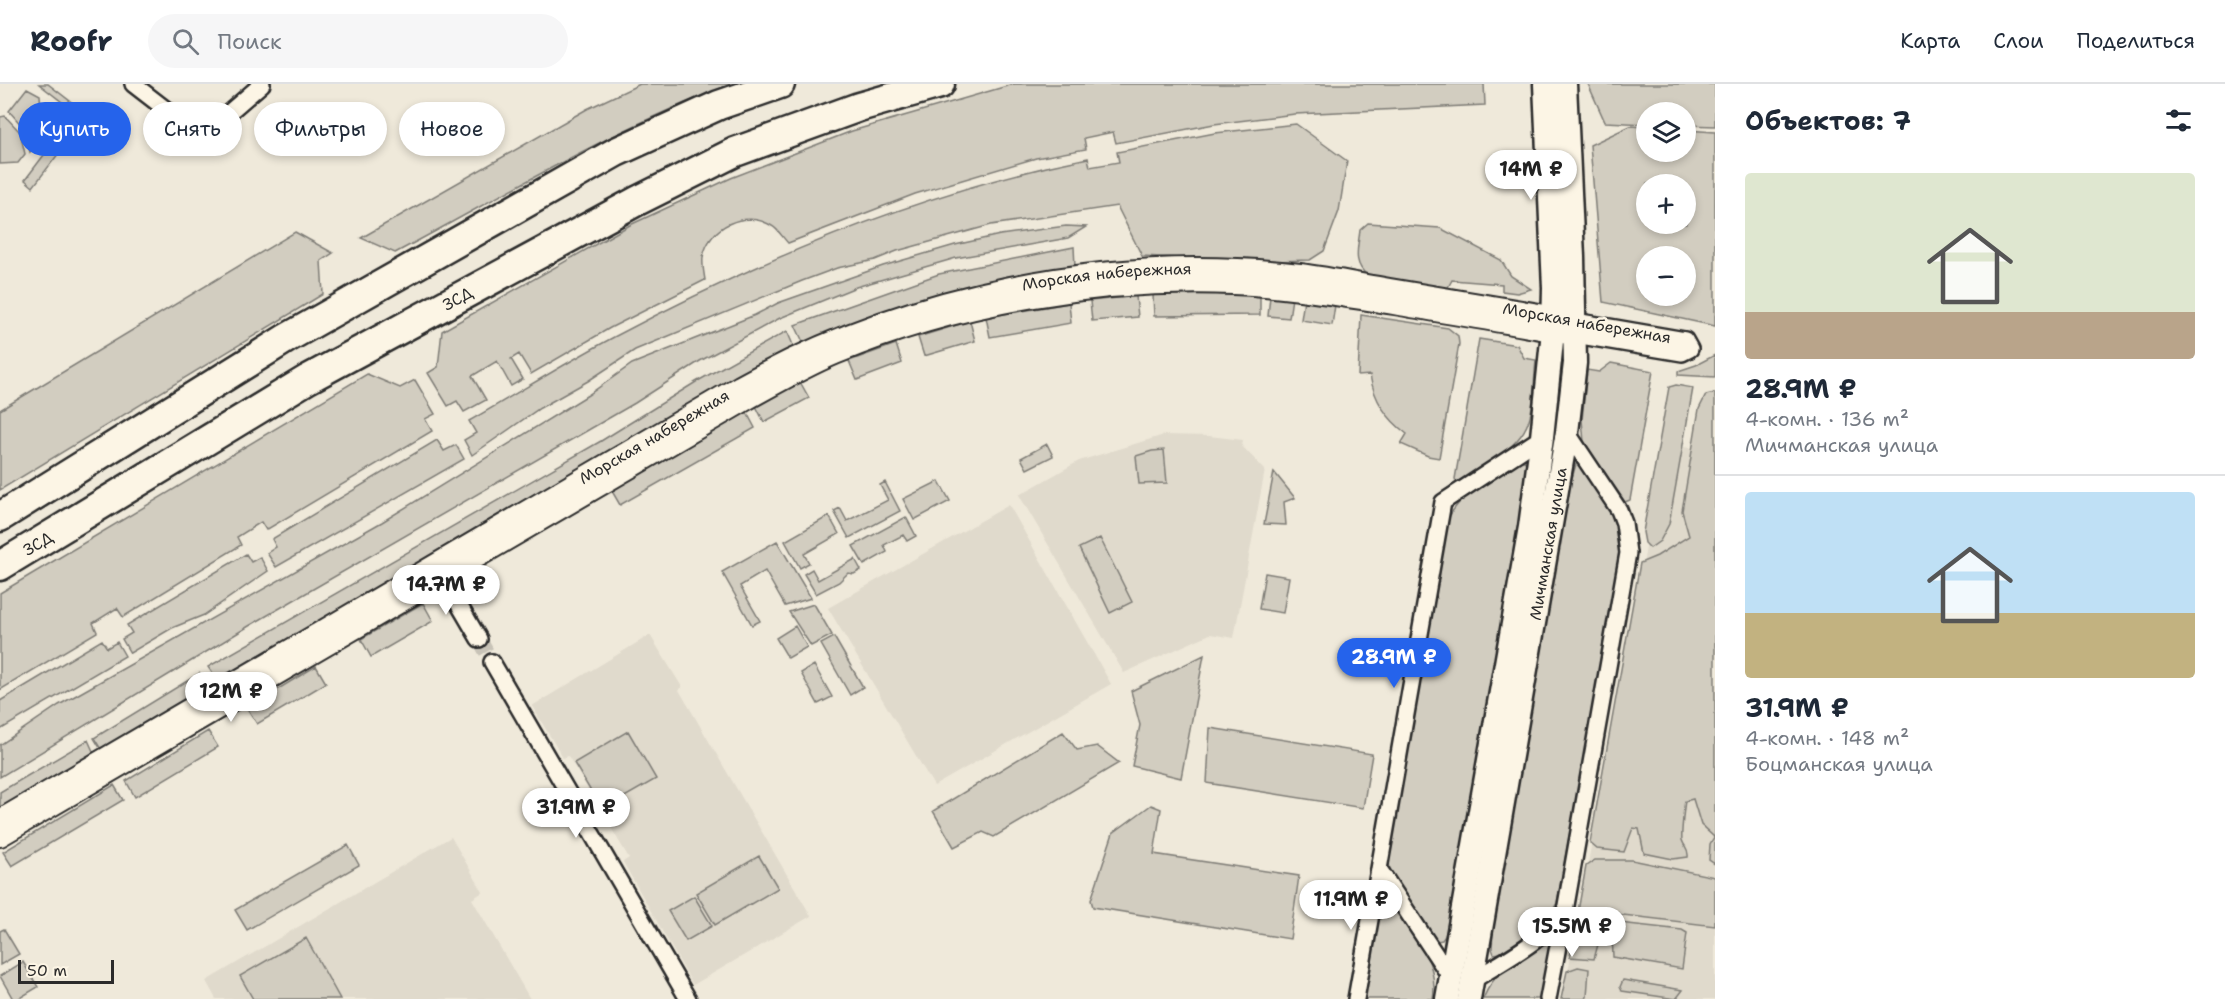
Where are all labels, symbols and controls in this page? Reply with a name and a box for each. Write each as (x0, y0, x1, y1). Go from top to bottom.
search box (148, 14, 568, 68)
text: Roofr (30, 22, 112, 60)
icon: search (169, 25, 202, 58)
text: Поиск (217, 27, 282, 56)
text: Карта (1900, 27, 1960, 55)
text: Слои (1993, 27, 2044, 55)
text: Поделиться (2077, 27, 2195, 55)
chip: Купить (18, 102, 131, 156)
chip: Снять (143, 102, 242, 156)
chip: Фильтры (254, 102, 387, 156)
chip: Новое (399, 102, 505, 156)
map controls (1636, 102, 1696, 306)
button: layers (1636, 102, 1696, 162)
text: Объектов: 7 (1745, 103, 1911, 138)
icon: filters (2162, 104, 2195, 137)
pin: 14M ₽ (1489, 150, 1573, 201)
text: 14M ₽ (1499, 156, 1563, 182)
button: + (1636, 174, 1696, 234)
icon: home (1916, 212, 2024, 320)
button: − (1636, 246, 1696, 306)
street label: Морская набережная (1020, 258, 1192, 295)
street label: ЗСД (439, 282, 476, 315)
street label: Морская набережная (1501, 298, 1673, 348)
text: 28.9M ₽ (1745, 371, 1857, 406)
street label: Морская набережная (575, 384, 733, 489)
text: 4-комн. · 136 m² (1745, 406, 1909, 432)
text: Мичманская улица (1745, 432, 1938, 458)
street label: Мичманская улица (1524, 466, 1571, 622)
street label: ЗСД (19, 526, 56, 560)
icon: home (1916, 531, 2024, 639)
pin: 14.7M ₽ (391, 565, 501, 616)
text: 14.7M ₽ (406, 571, 486, 597)
pin: 28.9M ₽ (1339, 638, 1449, 689)
text: 28.9M ₽ (1351, 644, 1437, 670)
pin: 12M ₽ (189, 672, 273, 723)
text: 12M ₽ (199, 678, 263, 704)
text: 31.9M ₽ (1745, 690, 1849, 725)
text: 4-комн. · 148 m² (1745, 725, 1909, 751)
text: Боцманская улица (1745, 751, 1933, 777)
pin: 31.9M ₽ (521, 788, 631, 839)
text: 31.9M ₽ (536, 794, 616, 820)
pin: 11.9M ₽ (1296, 880, 1406, 931)
text: 11.9M ₽ (1313, 886, 1389, 912)
pin: 15.5M ₽ (1517, 907, 1627, 958)
text: 15.5M ₽ (1532, 913, 1612, 939)
scale bar (18, 957, 114, 984)
text: 50 m (27, 960, 67, 981)

